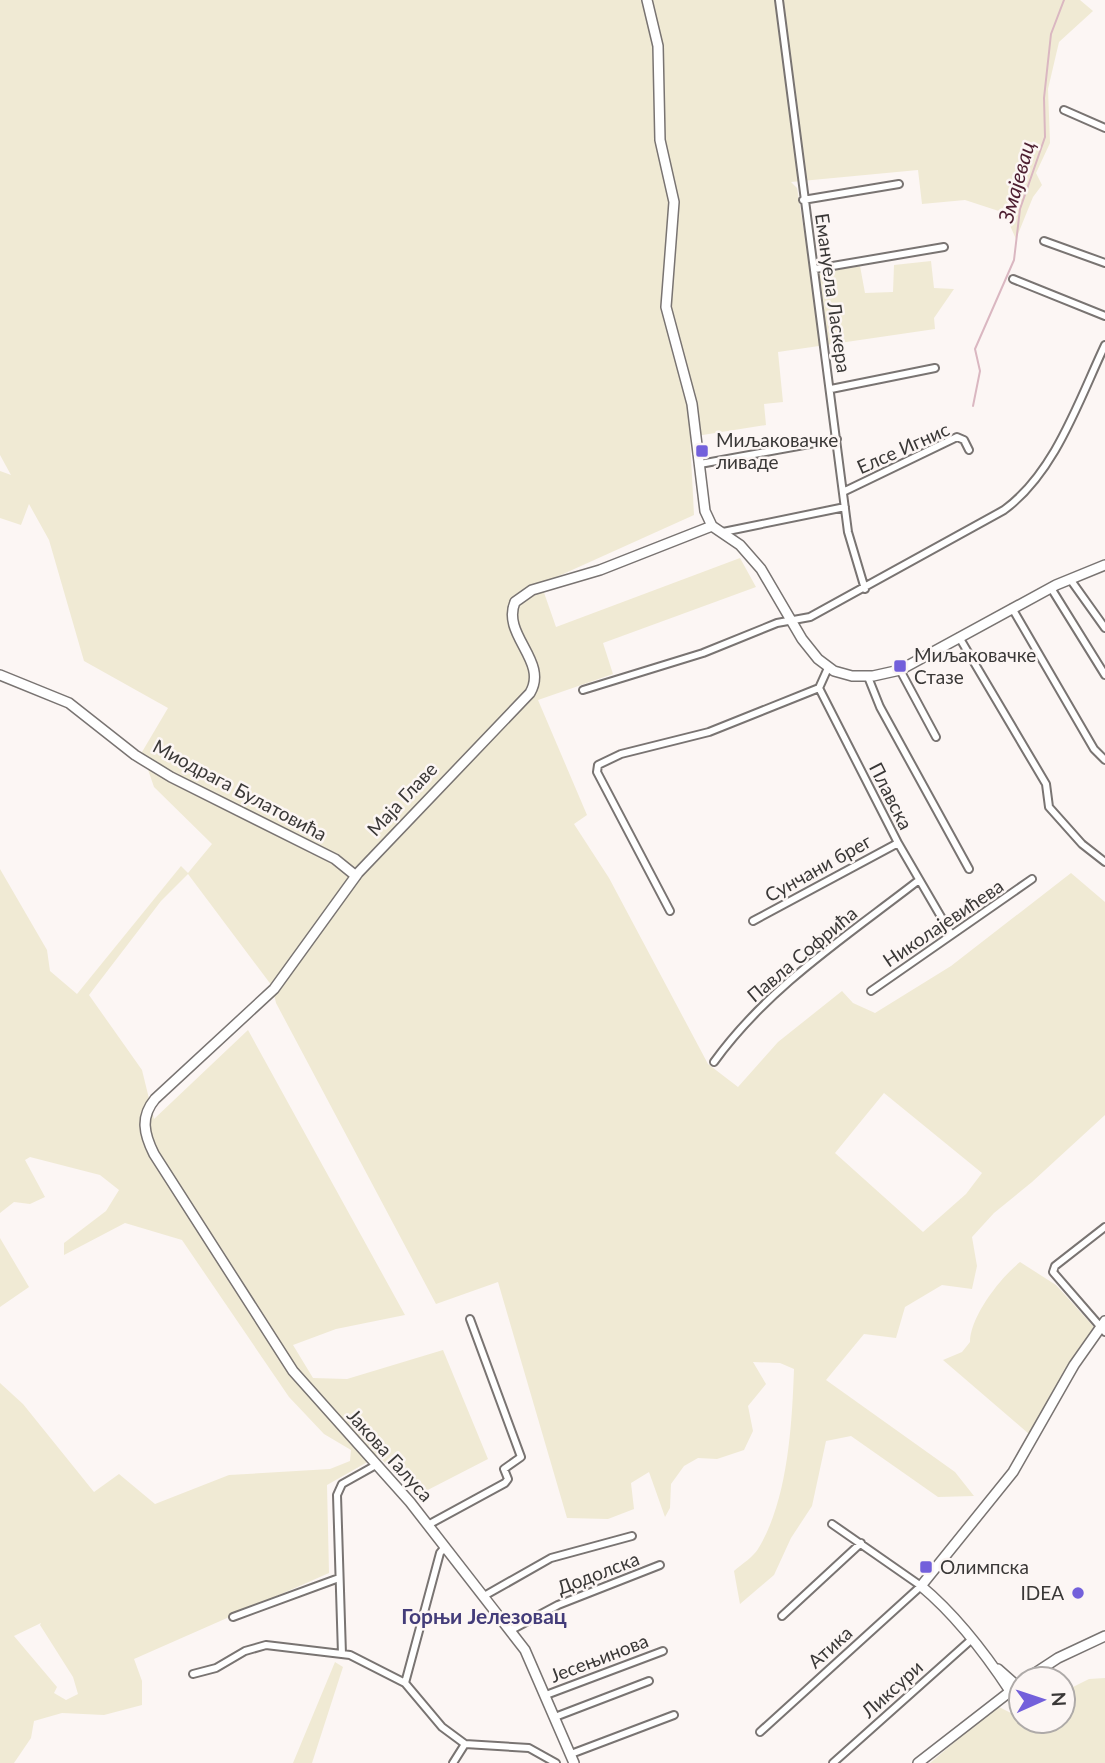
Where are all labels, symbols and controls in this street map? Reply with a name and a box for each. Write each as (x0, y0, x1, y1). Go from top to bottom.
water label: Змајевац (992, 138, 1039, 226)
street label: Емануела Ласкера (811, 212, 856, 374)
street label: Елсе Игнис (853, 417, 953, 478)
place label: Миљаковачке ливаде (716, 428, 838, 473)
marker: Миљаковачке ливаде (694, 443, 710, 459)
place label: Миљаковачке Стазе (914, 643, 1036, 688)
marker: Миљаковачке Стазе (892, 658, 908, 674)
street label: Миодрага Булатовића (149, 734, 331, 845)
street label: Маја Главе (362, 757, 441, 840)
street label: Плавска (865, 758, 918, 833)
street label: Сунчани брег (760, 829, 875, 906)
street label: Николајевићева (878, 874, 1007, 971)
street label: Павла Софрића (742, 901, 861, 1006)
street label: Јакова Галуса (343, 1403, 438, 1506)
street label: Додолска (553, 1546, 642, 1599)
place label: Олимпска (940, 1555, 1029, 1578)
marker: Олимпска (918, 1559, 934, 1575)
place label: IDEA (1020, 1581, 1064, 1604)
marker: IDEA (1070, 1585, 1086, 1601)
district label: Горњи Јелезовац (401, 1603, 567, 1628)
street label: Атика (803, 1621, 857, 1672)
street label: Јесењинова (546, 1628, 651, 1687)
street label: Ликсури (856, 1655, 927, 1723)
north arrow (1007, 1665, 1077, 1735)
text: N (1048, 1691, 1071, 1707)

